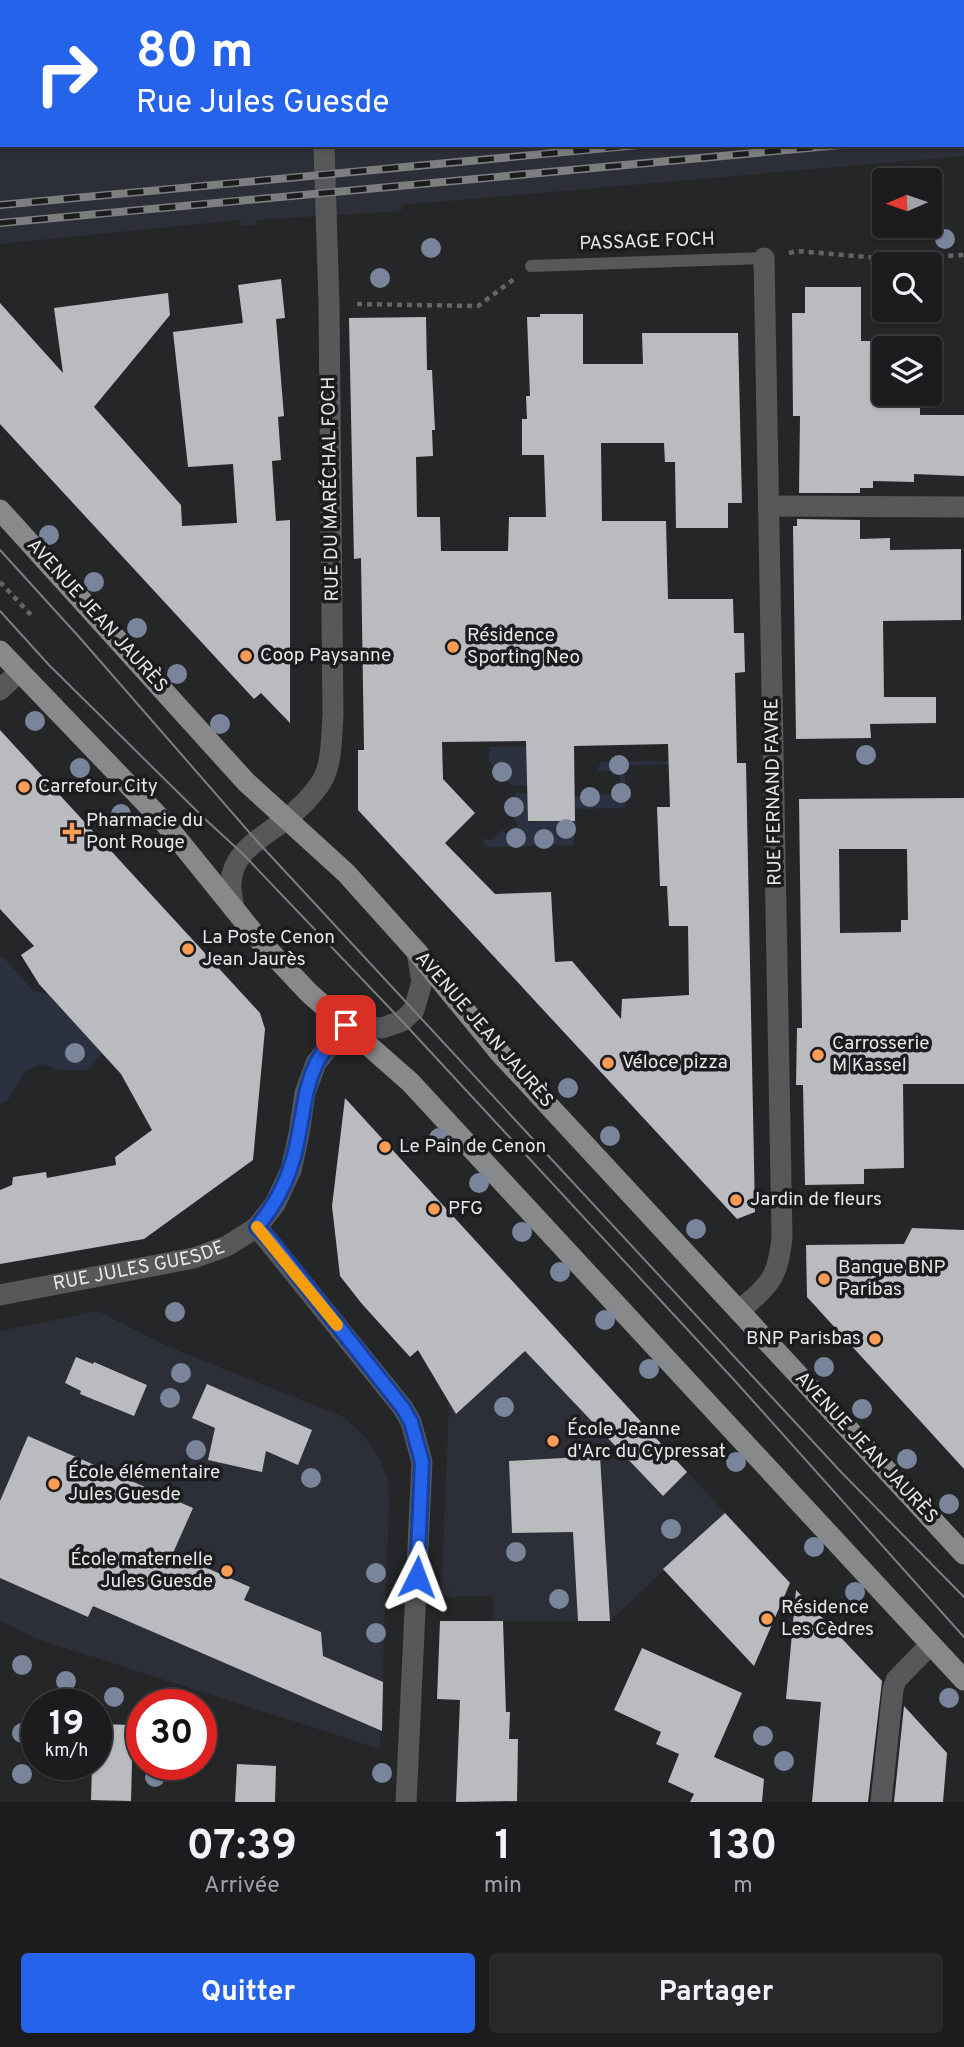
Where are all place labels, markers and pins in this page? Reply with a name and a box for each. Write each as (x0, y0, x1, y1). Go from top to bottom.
place label: Résidence Sporting Neo (467, 624, 580, 670)
marker: Résidence Sporting Neo (445, 639, 461, 655)
place label: Coop Paysanne (260, 644, 391, 668)
marker: Coop Paysanne (238, 648, 254, 664)
place label: Carrefour City (38, 775, 158, 799)
marker: Carrefour City (16, 779, 32, 795)
place label: Pharmacie du Pont Rouge (86, 809, 203, 855)
marker: Pharmacie du Pont Rouge (64, 824, 80, 840)
place label: La Poste Cenon Jean Jaurès (202, 926, 335, 972)
marker: La Poste Cenon Jean Jaurès (180, 941, 196, 957)
pin (316, 995, 376, 1055)
place label: Carrosserie M Kassel (832, 1032, 930, 1078)
marker: Carrosserie M Kassel (810, 1047, 826, 1063)
place label: Véloce pizza (622, 1051, 728, 1075)
marker: Véloce pizza (600, 1055, 616, 1071)
place label: Le Pain de Cenon (399, 1135, 546, 1159)
marker: Le Pain de Cenon (377, 1139, 393, 1155)
place label: Jardin de fleurs (750, 1188, 882, 1212)
marker: Jardin de fleurs (728, 1192, 744, 1208)
place label: PFG (448, 1197, 483, 1221)
marker: PFG (426, 1201, 442, 1217)
place label: Banque BNP Paribas (838, 1256, 946, 1302)
marker: Banque BNP Paribas (816, 1271, 832, 1287)
place label: BNP Parisbas (746, 1327, 861, 1351)
marker: BNP Parisbas (867, 1331, 883, 1347)
place label: École Jeanne d'Arc du Cypressat (567, 1417, 726, 1464)
marker: École Jeanne d'Arc du Cypressat (545, 1433, 561, 1449)
place label: École élémentaire Jules Guesde (68, 1460, 220, 1507)
marker: École élémentaire Jules Guesde (46, 1476, 62, 1492)
place label: École maternelle Jules Guesde (70, 1547, 213, 1594)
marker: École maternelle Jules Guesde (219, 1563, 235, 1579)
place label: Résidence Les Cèdres (781, 1596, 874, 1642)
marker: Résidence Les Cèdres (759, 1611, 775, 1627)

